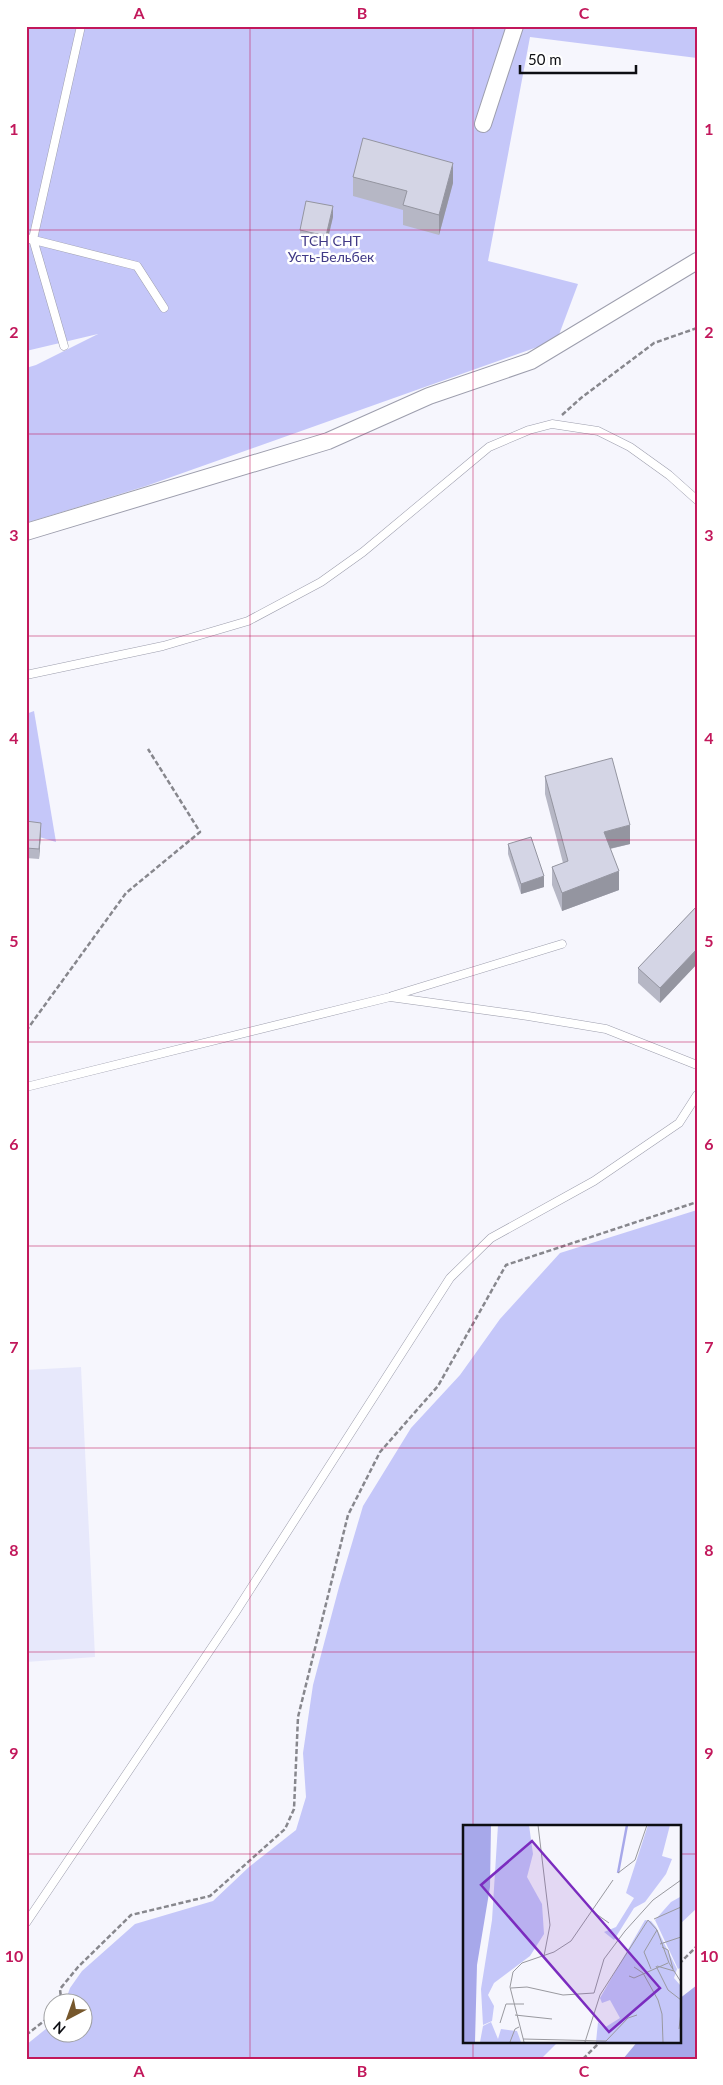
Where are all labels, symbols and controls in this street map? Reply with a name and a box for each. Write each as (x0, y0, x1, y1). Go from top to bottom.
text: A (132, 3, 145, 22)
text: B (357, 3, 367, 22)
text: C (579, 3, 590, 22)
scale bar (520, 42, 637, 74)
text: 50 m (528, 50, 562, 68)
text: 1 (9, 119, 19, 138)
text: 1 (704, 119, 714, 138)
park label: ТСН СНТ Усть-Бельбек (288, 232, 375, 265)
text: 2 (9, 322, 19, 341)
text: 2 (704, 322, 714, 341)
text: 3 (9, 525, 19, 544)
text: 3 (704, 525, 714, 544)
text: 4 (9, 728, 19, 747)
text: 4 (704, 728, 714, 747)
text: 5 (9, 931, 19, 950)
text: 5 (704, 931, 714, 950)
text: 6 (9, 1134, 19, 1153)
text: 6 (704, 1134, 714, 1153)
text: 7 (9, 1337, 19, 1356)
text: 7 (704, 1337, 714, 1356)
text: 8 (9, 1540, 19, 1559)
text: 8 (704, 1540, 714, 1559)
text: 9 (9, 1743, 19, 1762)
text: 9 (704, 1743, 714, 1762)
inset map (463, 1825, 680, 2042)
text: 10 (5, 1946, 23, 1965)
text: 10 (700, 1946, 718, 1965)
north arrow (42, 1992, 92, 2042)
text: N (49, 2018, 69, 2038)
text: A (132, 2061, 145, 2080)
text: B (357, 2061, 367, 2080)
text: C (579, 2061, 590, 2080)

